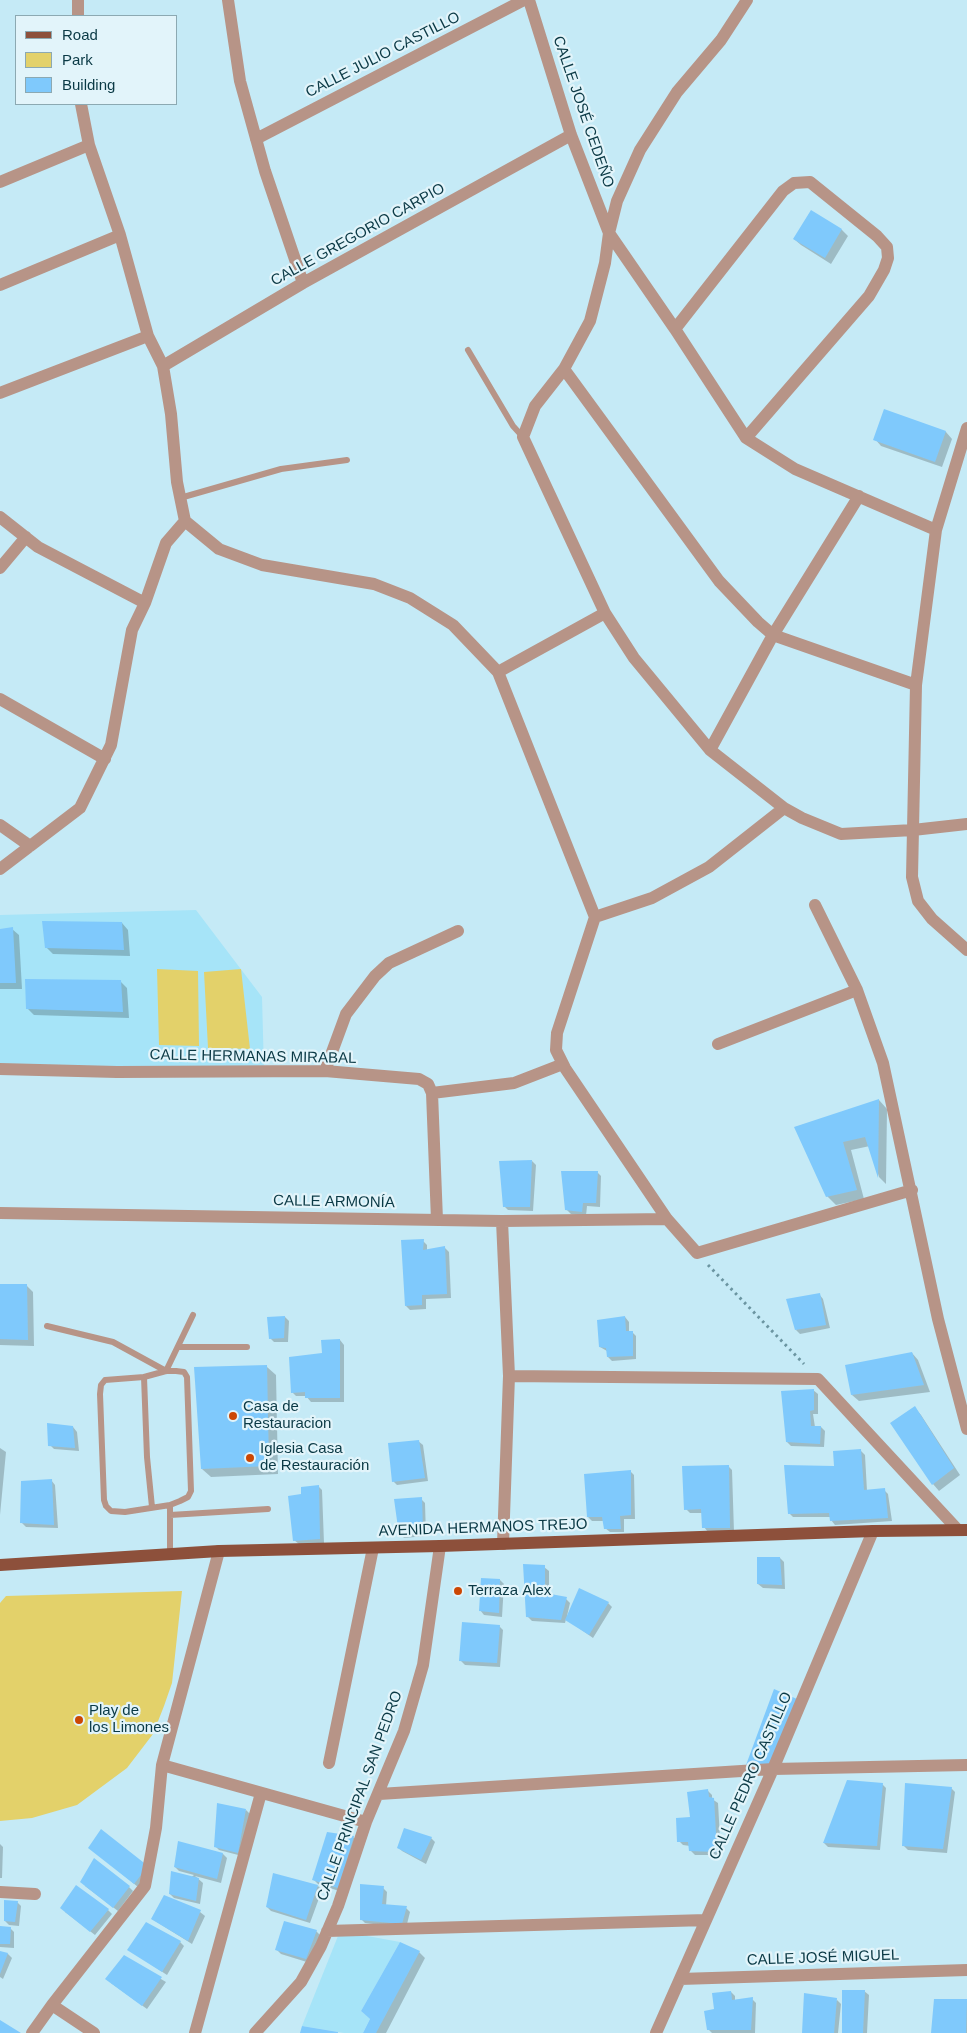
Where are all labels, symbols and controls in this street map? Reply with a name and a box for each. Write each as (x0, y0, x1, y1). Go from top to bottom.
street label: CALLE JULIO CASTILLO (303, 8, 463, 102)
legend (15, 15, 178, 105)
text: Road (62, 26, 98, 43)
street label: CALLE JOSÉ CEDEÑO (549, 34, 617, 190)
text: Park (62, 51, 93, 68)
text: Building (62, 76, 115, 93)
street label: CALLE GREGORIO CARPIO (268, 180, 448, 290)
street label: CALLE HERMANAS MIRABAL (149, 1046, 357, 1068)
street label: CALLE ARMONÍA (273, 1192, 395, 1212)
place label: Casa de Restauracion (243, 1398, 331, 1433)
marker: Casa de Restauracion (227, 1410, 239, 1422)
place label: Iglesia Casa de Restauración (260, 1440, 369, 1475)
marker: Iglesia Casa de Restauración (244, 1452, 256, 1464)
street label: AVENIDA HERMANOS TREJO (378, 1515, 588, 1541)
place label: Terraza Alex (468, 1582, 551, 1600)
marker: Terraza Alex (452, 1585, 464, 1597)
street label: CALLE PRINCIPAL SAN PEDRO (314, 1688, 406, 1904)
street label: CALLE PEDRO CASTILLO (706, 1689, 796, 1863)
place label: Play de los Limones (89, 1702, 169, 1737)
marker: Play de los Limones (73, 1714, 85, 1726)
street label: CALLE JOSÉ MIGUEL (746, 1946, 900, 1970)

